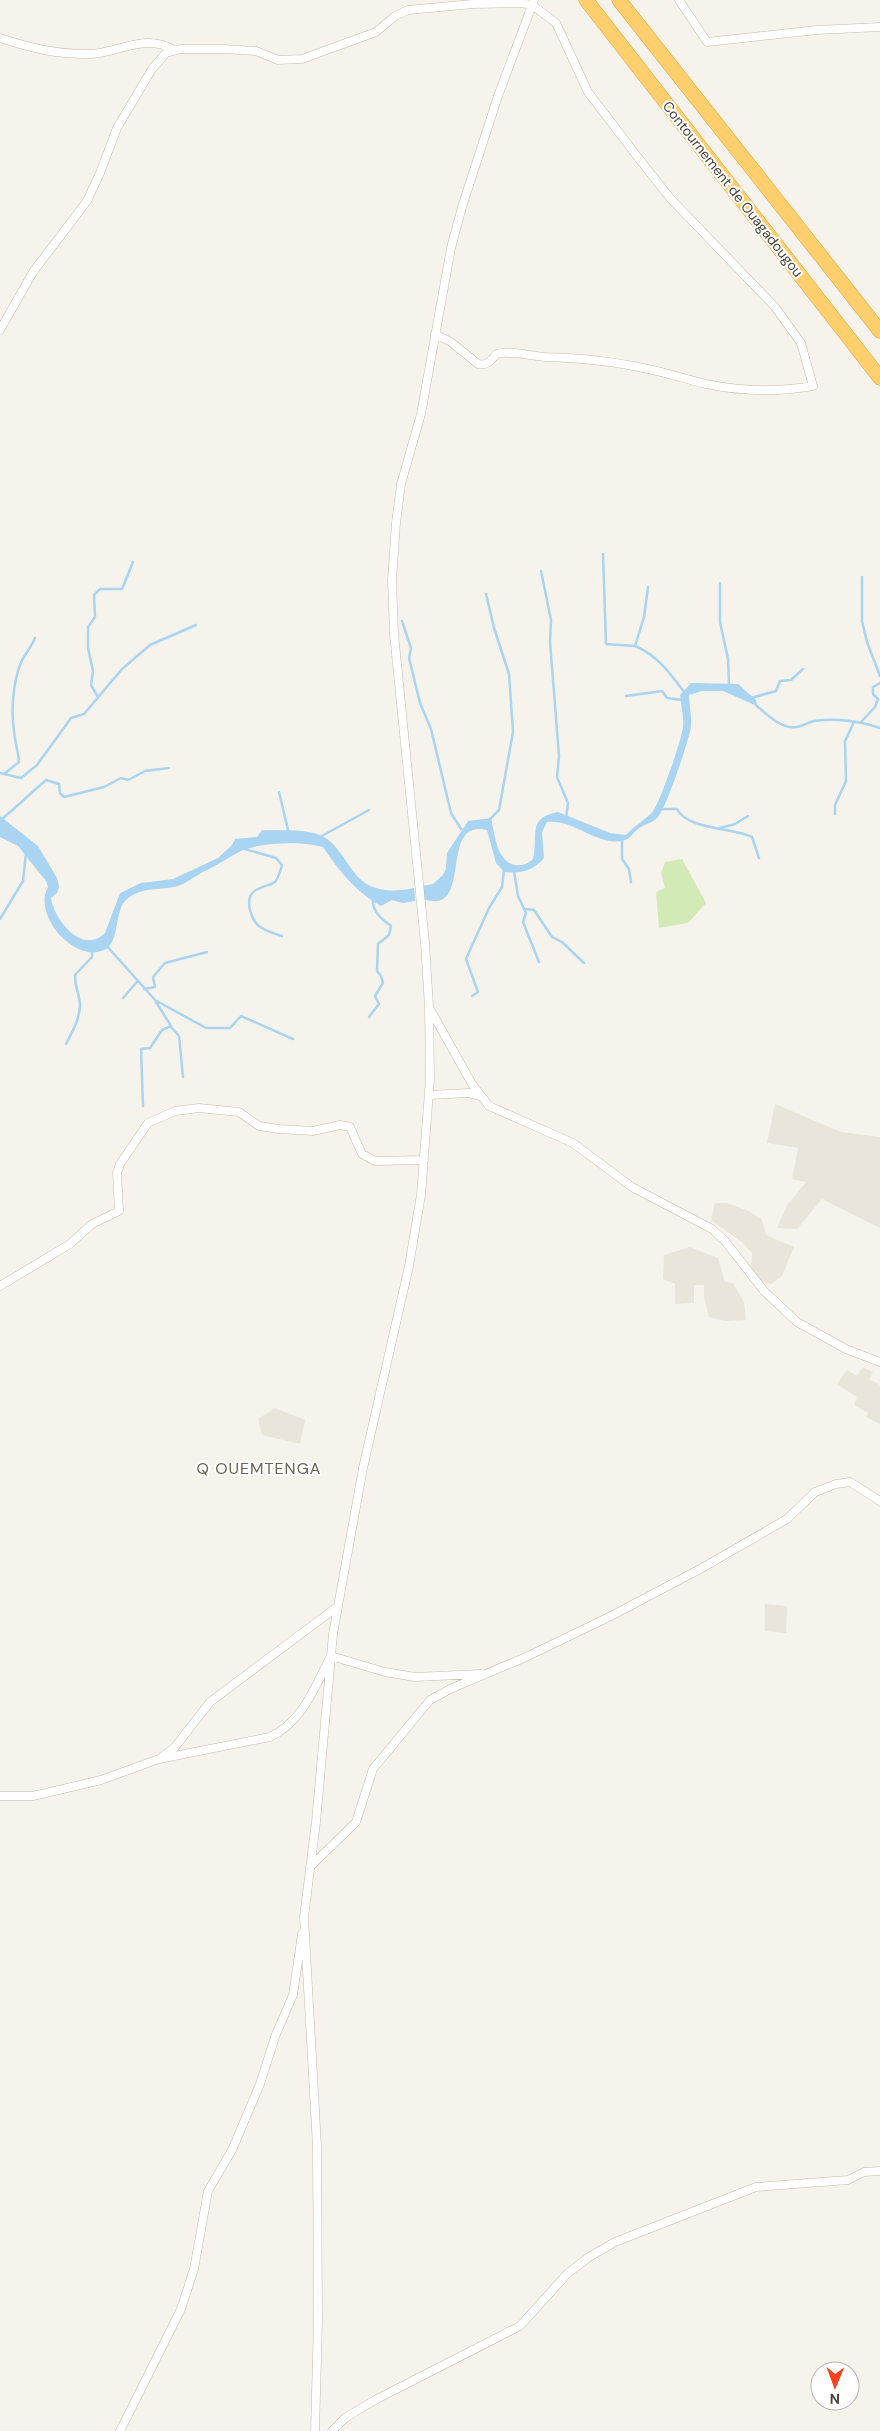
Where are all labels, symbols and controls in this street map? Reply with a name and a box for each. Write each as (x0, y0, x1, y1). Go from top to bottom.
street label: Contournement de Ouagadougou (659, 98, 807, 280)
district label: Q OUEMTENGA (197, 1458, 321, 1479)
north arrow (810, 2361, 860, 2411)
text: N (830, 2390, 840, 2408)

